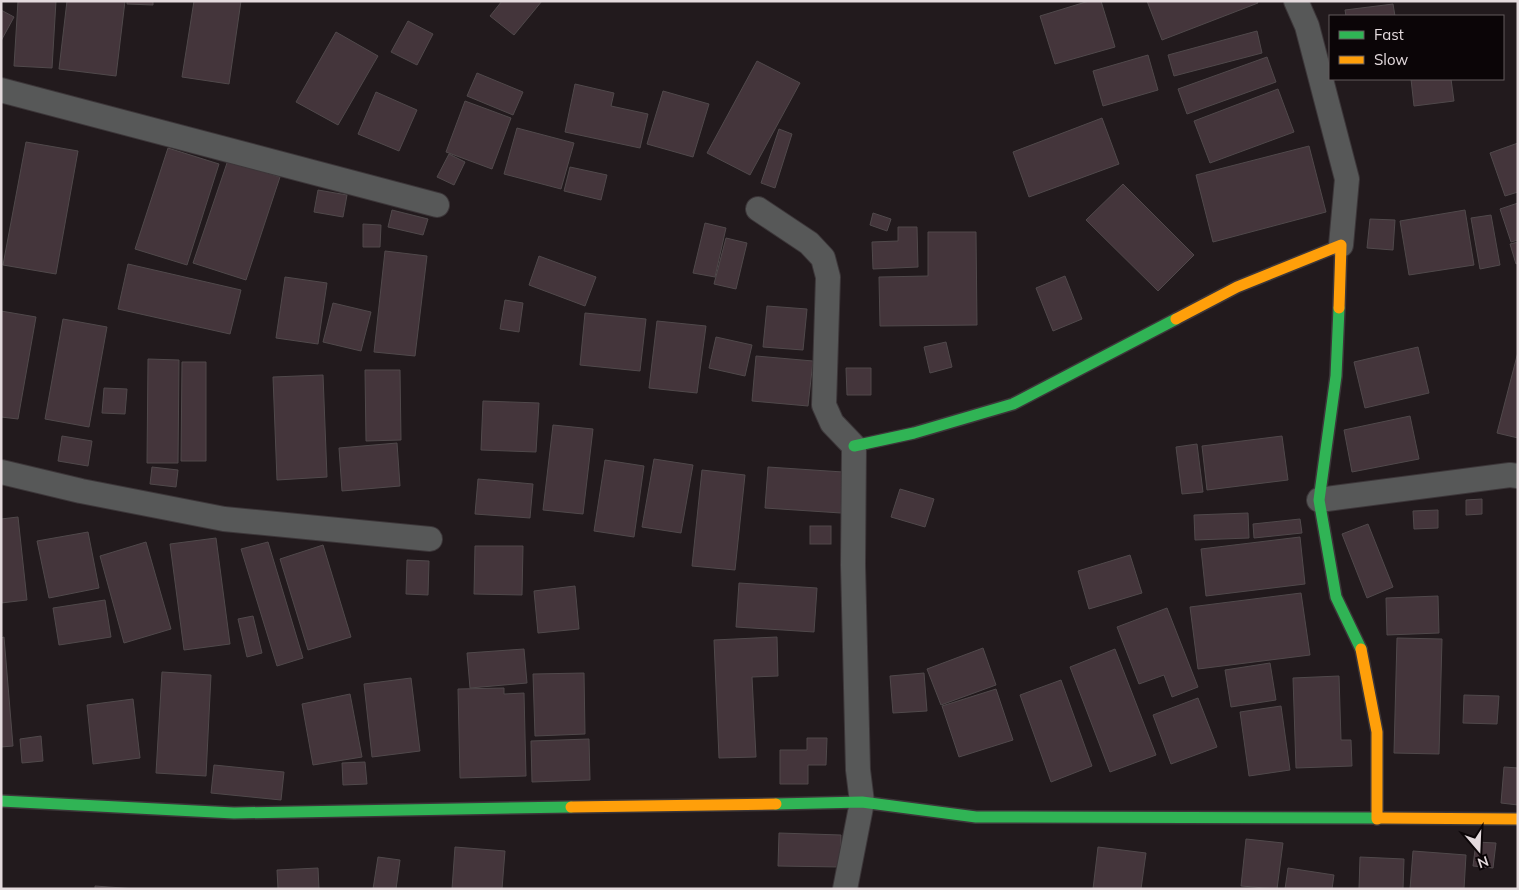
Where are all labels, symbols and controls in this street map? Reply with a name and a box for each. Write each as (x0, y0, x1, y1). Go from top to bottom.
legend (1329, 15, 1504, 80)
text: Fast (1374, 25, 1404, 44)
text: Slow (1374, 50, 1408, 69)
north arrow (1454, 825, 1504, 875)
text: N (1475, 852, 1491, 873)

